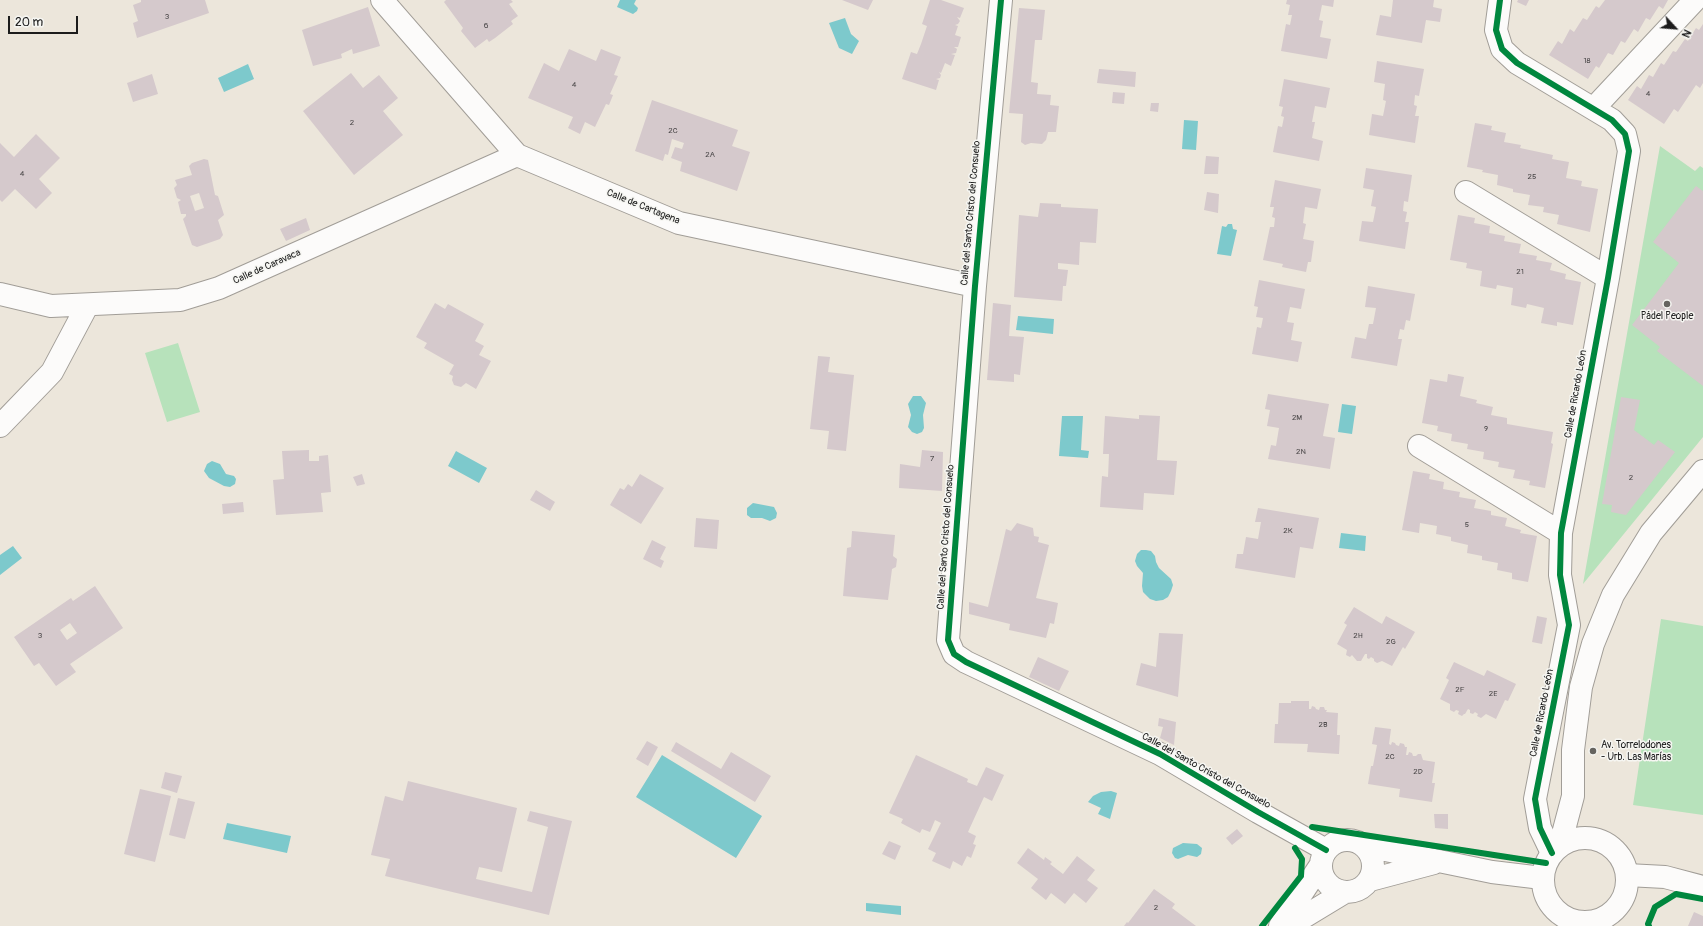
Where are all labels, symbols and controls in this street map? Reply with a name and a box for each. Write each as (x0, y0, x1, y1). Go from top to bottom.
scale bar (10, 8, 80, 34)
north arrow (1655, 8, 1695, 48)
house number: 3 (165, 12, 169, 22)
text: 20 m (15, 15, 43, 30)
house number: 6 (484, 21, 488, 31)
text: N (1679, 27, 1694, 40)
house number: 18 (1583, 56, 1591, 66)
house number: 4 (572, 80, 576, 90)
house number: 4 (1646, 89, 1650, 99)
house number: 2 (350, 118, 354, 128)
house number: 2C (668, 126, 678, 136)
street label: Calle del Santo Cristo del Consuelo (959, 140, 983, 286)
house number: 2A (705, 150, 715, 160)
house number: 4 (20, 169, 24, 179)
house number: 25 (1528, 172, 1536, 182)
street label: Calle de Cartagena (605, 187, 681, 227)
street label: Calle de Caravaca (231, 247, 303, 287)
house number: 21 (1516, 267, 1524, 277)
marker: Pádel People (1662, 299, 1672, 309)
place label: Pádel People (1641, 310, 1693, 322)
street label: Calle de Ricardo León (1562, 349, 1590, 439)
house number: 2M (1292, 413, 1302, 423)
house number: 9 (1484, 424, 1488, 434)
house number: 2N (1296, 447, 1306, 457)
house number: 7 (930, 454, 934, 464)
street label: Calle del Santo Cristo del Consuelo (935, 464, 957, 610)
house number: 2 (1629, 473, 1633, 483)
house number: 5 (1465, 520, 1469, 530)
house number: 2K (1283, 526, 1293, 536)
house number: 3 (38, 631, 42, 641)
house number: 2H (1353, 631, 1363, 641)
house number: 2G (1386, 637, 1396, 647)
street label: Calle de Ricardo León (1528, 668, 1556, 758)
house number: 2F (1455, 685, 1465, 695)
house number: 2E (1489, 689, 1497, 699)
house number: 2B (1319, 720, 1327, 730)
street label: Calle del Santo Cristo del Consuelo (1140, 731, 1272, 811)
place label: Av. Torrelodones - Urb. Las Marías (1601, 739, 1671, 762)
marker: Av. Torrelodones - Urb. Las Marías (1588, 746, 1598, 756)
house number: 2C (1385, 752, 1395, 762)
house number: 2D (1413, 767, 1423, 777)
house number: 2 (1154, 903, 1158, 913)

